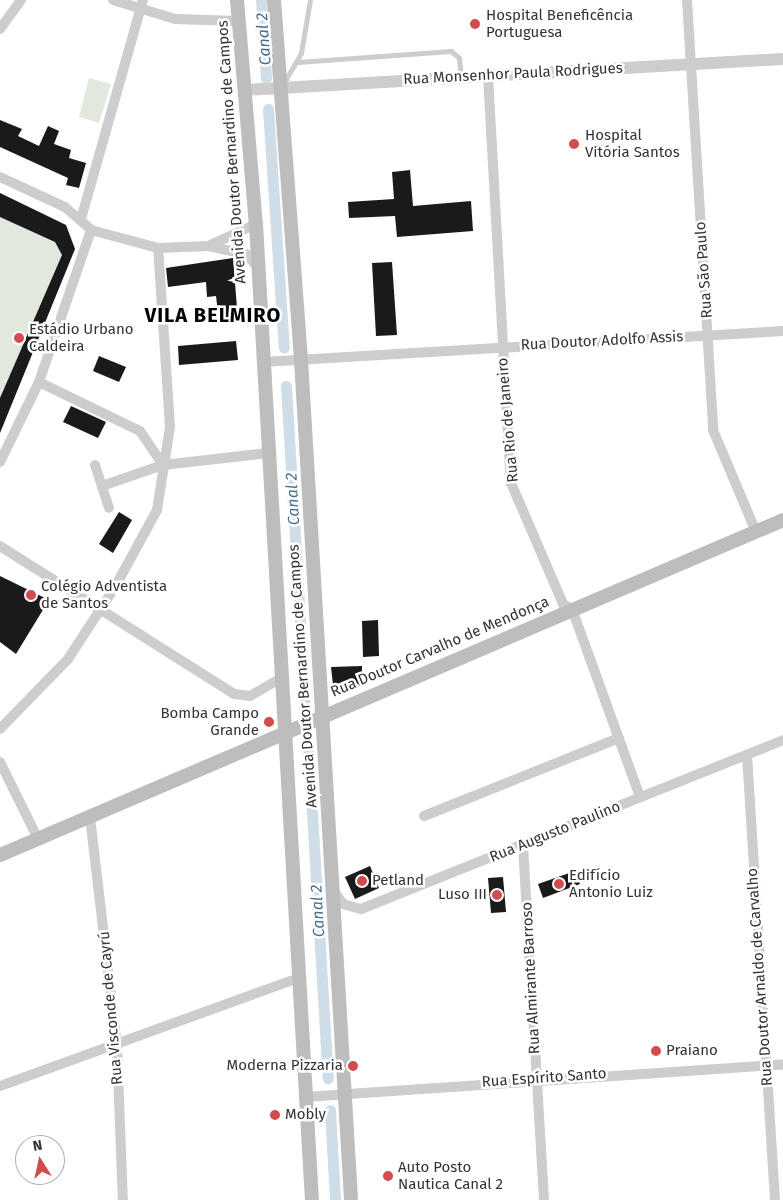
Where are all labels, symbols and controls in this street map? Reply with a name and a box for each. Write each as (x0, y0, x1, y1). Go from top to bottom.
place label: Hospital Beneficência Portuguesa (486, 6, 633, 41)
water label: Canal 2 (253, 12, 275, 66)
marker: Hospital Beneficência Portuguesa (468, 17, 482, 31)
street label: Avenida Doutor Bernardino de Campos (214, 20, 250, 284)
street label: Rua Monsenhor Paula Rodrigues (403, 59, 623, 89)
place label: Hospital Vitória Santos (585, 126, 680, 161)
marker: Hospital Vitória Santos (567, 137, 581, 151)
street label: Rua São Paulo (692, 221, 716, 319)
district label: VILA BELMIRO (143, 303, 283, 327)
place label: Estádio Urbano Caldeira (29, 320, 134, 355)
street label: Rua Doutor Adolfo Assis (520, 328, 684, 354)
marker: Estádio Urbano Caldeira (13, 332, 25, 344)
street label: Rua Rio de Janeiro (494, 357, 522, 483)
water label: Canal 2 (282, 472, 304, 526)
street label: Avenida Doutor Bernardino de Campos (285, 544, 321, 808)
place label: Colégio Adventista de Santos (41, 577, 167, 612)
marker: Colégio Adventista de Santos (25, 589, 37, 601)
street label: Rua Doutor Carvalho de Mendonça (328, 593, 552, 701)
place label: Bomba Campo Grande (160, 704, 259, 739)
marker: Bomba Campo Grande (263, 716, 275, 728)
street label: Rua Augusto Paulino (487, 798, 623, 866)
place label: Edifício Antonio Luiz (569, 866, 653, 901)
street label: Rua Doutor Arnaldo de Carvalho (743, 867, 777, 1087)
place label: Petland (372, 872, 424, 890)
marker: Petland (356, 875, 368, 887)
marker: Edifício Antonio Luiz (553, 878, 565, 890)
water label: Canal 2 (307, 884, 329, 938)
place label: Luso III (438, 886, 487, 904)
marker: Luso III (491, 889, 503, 901)
street label: Rua Almirante Barroso (518, 901, 544, 1055)
street label: Rua Visconde de Cayrú (95, 930, 127, 1086)
place label: Praiano (666, 1042, 718, 1060)
marker: Praiano (650, 1045, 662, 1057)
place label: Moderna Pizzaria (227, 1057, 343, 1075)
marker: Moderna Pizzaria (347, 1060, 359, 1072)
street label: Rua Espírito Santo (481, 1065, 607, 1091)
place label: Mobly (285, 1106, 326, 1124)
marker: Mobly (269, 1109, 281, 1121)
north arrow (15, 1135, 65, 1185)
text: N (31, 1137, 44, 1155)
place label: Auto Posto Nautica Canal 2 (398, 1158, 503, 1193)
marker: Auto Posto Nautica Canal 2 (382, 1170, 394, 1182)

